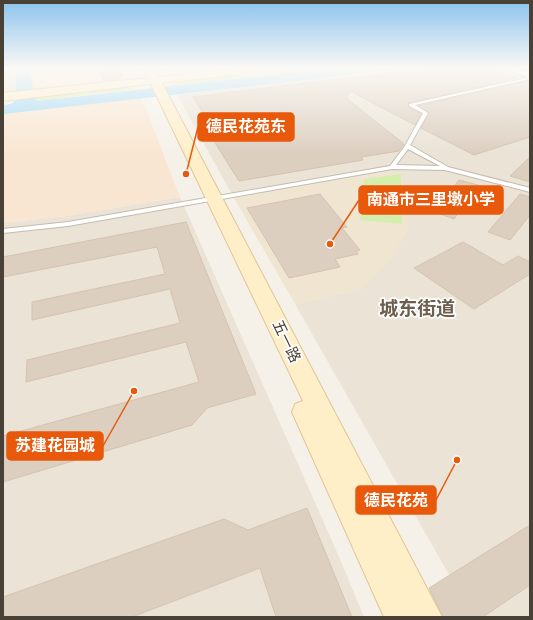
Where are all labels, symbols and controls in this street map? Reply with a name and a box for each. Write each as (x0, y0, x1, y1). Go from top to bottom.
callout: 德民花苑东 (198, 113, 294, 141)
text: 德民花苑东 (206, 116, 286, 136)
callout: 南通市三里墩小学 (359, 186, 503, 214)
text: 南通市三里墩小学 (367, 189, 495, 209)
district label: 城东街道 (379, 296, 455, 320)
street label: 五一路 (269, 317, 305, 365)
callout: 苏建花园城 (7, 432, 103, 460)
text: 苏建花园城 (15, 435, 95, 455)
callout: 德民花苑 (356, 486, 436, 514)
text: 德民花苑 (364, 490, 428, 510)

